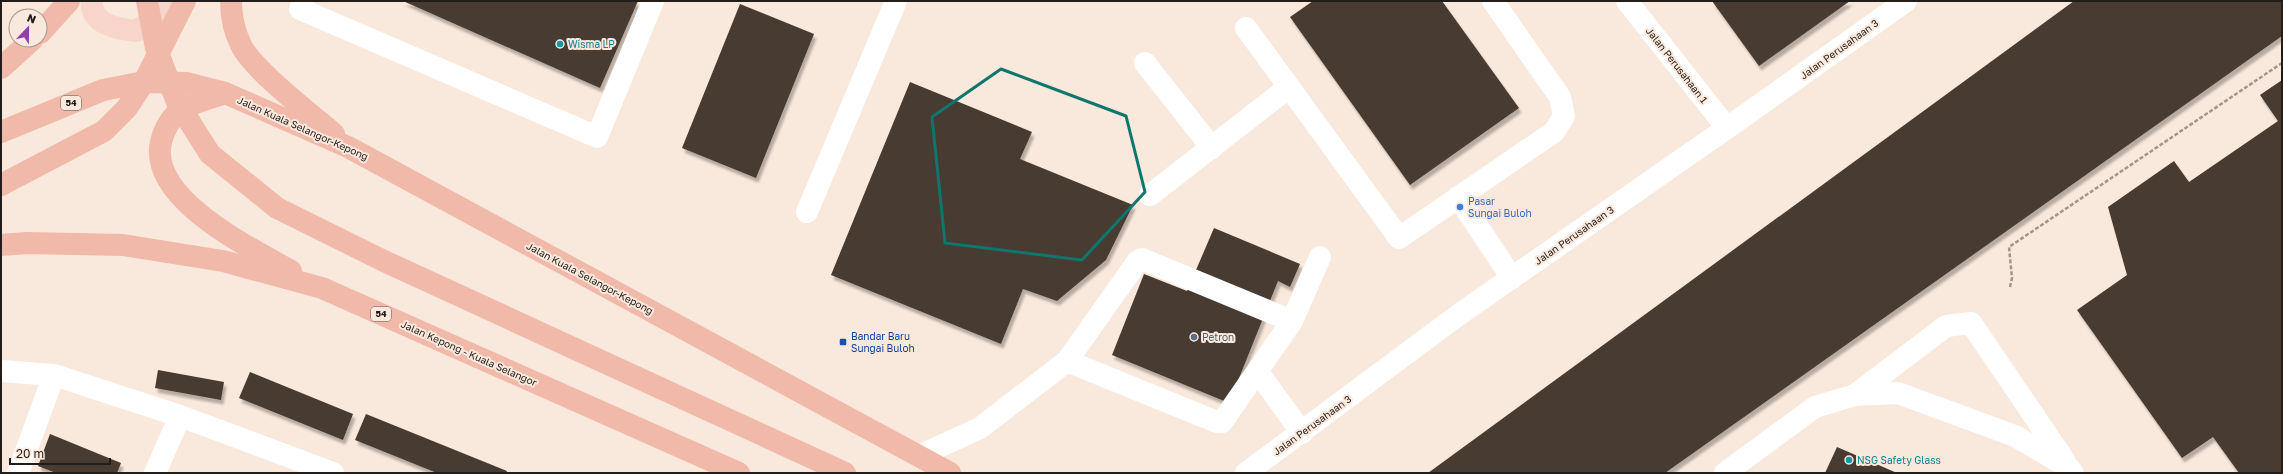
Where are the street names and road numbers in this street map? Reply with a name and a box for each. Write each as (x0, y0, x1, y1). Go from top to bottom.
street label: Jalan Perusahaan 3 (1798, 16, 1881, 81)
street label: Jalan Perusahaan 1 (1644, 25, 1710, 105)
street label: Jalan Kuala Selangor-Kepong (236, 94, 370, 162)
road number: 54 (61, 96, 81, 110)
street label: Jalan Perusahaan 3 (1532, 203, 1616, 267)
street label: Jalan Kuala Selangor-Kepong (525, 239, 655, 317)
road number: 54 (371, 307, 391, 321)
street label: Jalan Kepong - Kuala Selangor (399, 318, 539, 389)
street label: Jalan Perusahaan 3 (1271, 392, 1354, 457)

